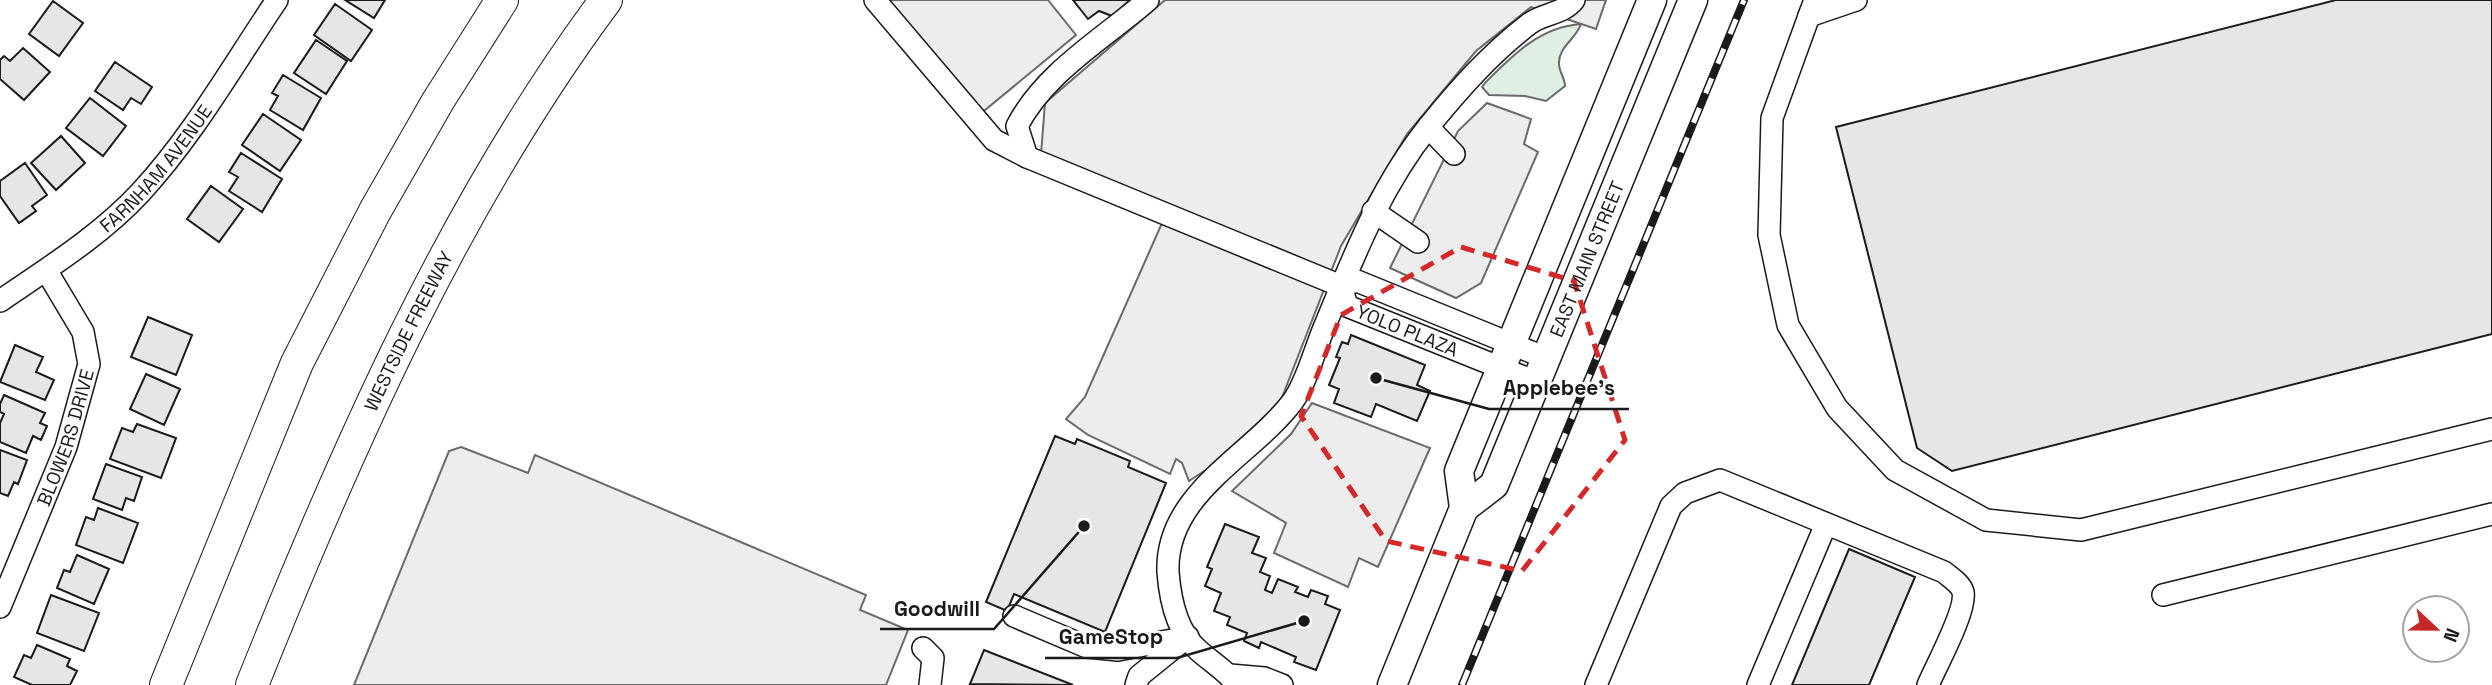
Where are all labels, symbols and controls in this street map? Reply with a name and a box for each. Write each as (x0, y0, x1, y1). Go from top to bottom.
street label: FARNHAM AVENUE (94, 100, 217, 238)
street label: EAST MAIN STREET (1543, 177, 1630, 341)
street label: WESTSIDE FREEWAY (358, 246, 459, 415)
street label: YOLO PLAZA (1353, 299, 1462, 362)
street label: BLOWERS DRIVE (31, 366, 99, 510)
callout: Applebee's (1489, 367, 1629, 409)
text: Applebee's (1503, 374, 1615, 401)
callout: Goodwill (880, 587, 994, 629)
north arrow (2401, 594, 2471, 664)
text: Goodwill (894, 595, 980, 622)
callout: GameStop (1045, 616, 1177, 658)
text: GameStop (1059, 623, 1163, 650)
text: N (2437, 625, 2465, 646)

